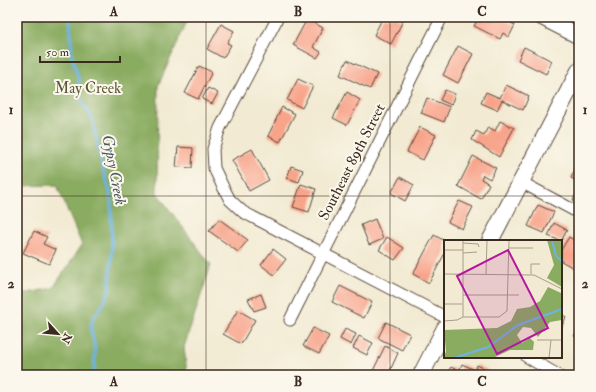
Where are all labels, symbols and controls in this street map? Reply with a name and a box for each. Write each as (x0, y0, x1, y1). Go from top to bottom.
text: A (109, 4, 119, 20)
text: B (294, 4, 302, 20)
text: C (477, 4, 487, 20)
scale bar (40, 38, 120, 64)
text: 50 m (46, 45, 70, 60)
park label: May Creek (55, 79, 121, 98)
street label: Southeast 89th Street (314, 100, 390, 224)
text: 1 (9, 102, 14, 118)
text: 1 (583, 102, 588, 118)
water label: Gypsy Creek (97, 133, 131, 207)
inset map (444, 240, 562, 358)
text: 2 (8, 276, 15, 292)
text: 2 (582, 276, 589, 292)
north arrow (38, 314, 78, 354)
text: N (58, 330, 75, 347)
text: A (109, 374, 119, 390)
text: B (294, 374, 302, 390)
text: C (477, 374, 487, 390)

